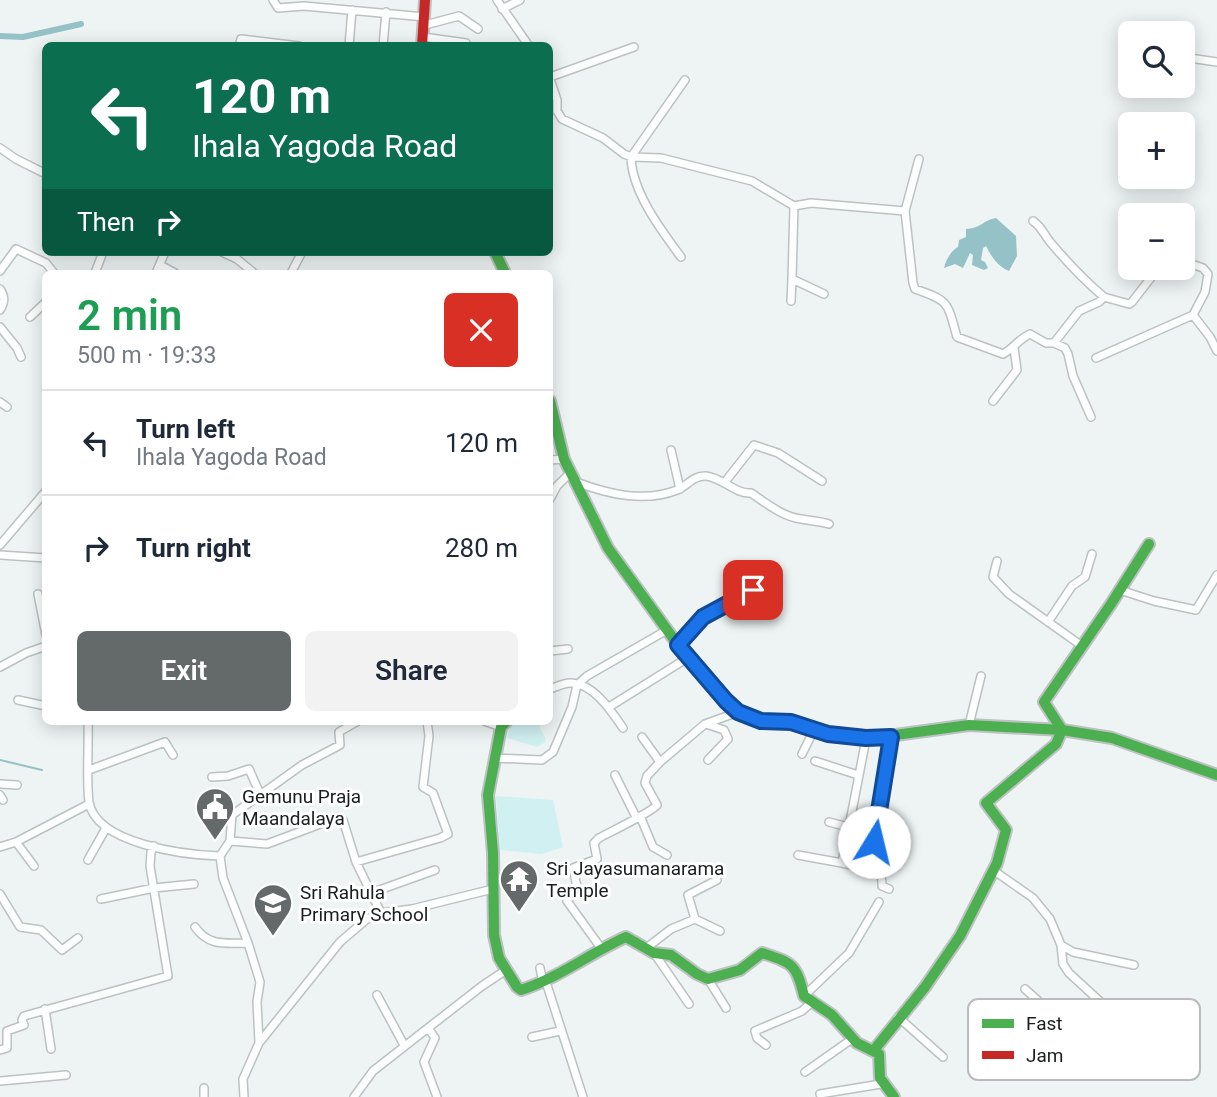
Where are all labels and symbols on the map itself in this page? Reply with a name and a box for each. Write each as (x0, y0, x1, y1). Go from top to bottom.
pin (723, 560, 783, 620)
place label: Gemunu Praja Maandalaya (242, 785, 361, 830)
public building icon: Gemunu Praja Maandalaya (194, 786, 236, 841)
position arrow (837, 805, 911, 879)
place label: Sri Jayasumanarama Temple (546, 857, 724, 902)
temple icon: Sri Jayasumanarama Temple (498, 858, 540, 913)
place label: Sri Rahula Primary School (300, 881, 428, 926)
school or university icon: Sri Rahula Primary School (252, 882, 294, 937)
legend (968, 999, 1200, 1080)
text: Fast (1026, 1012, 1063, 1035)
text: Jam (1026, 1044, 1063, 1067)

